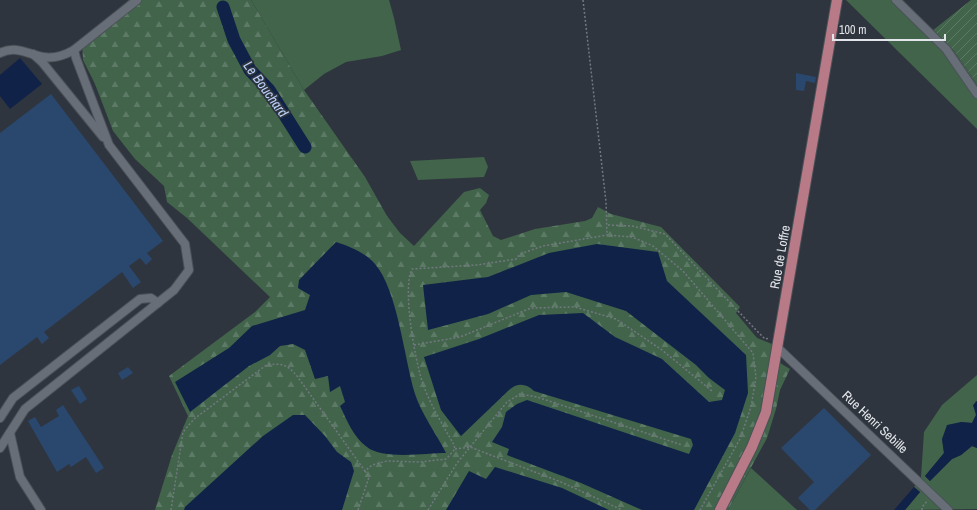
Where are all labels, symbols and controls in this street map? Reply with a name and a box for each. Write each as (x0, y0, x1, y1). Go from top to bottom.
scale bar (833, 16, 945, 42)
text: 100 m (839, 22, 866, 38)
water label: Le Bouchard (240, 57, 293, 121)
street label: Rue de Loffre (766, 224, 794, 290)
street label: Rue Henri Sebille (838, 387, 912, 457)

